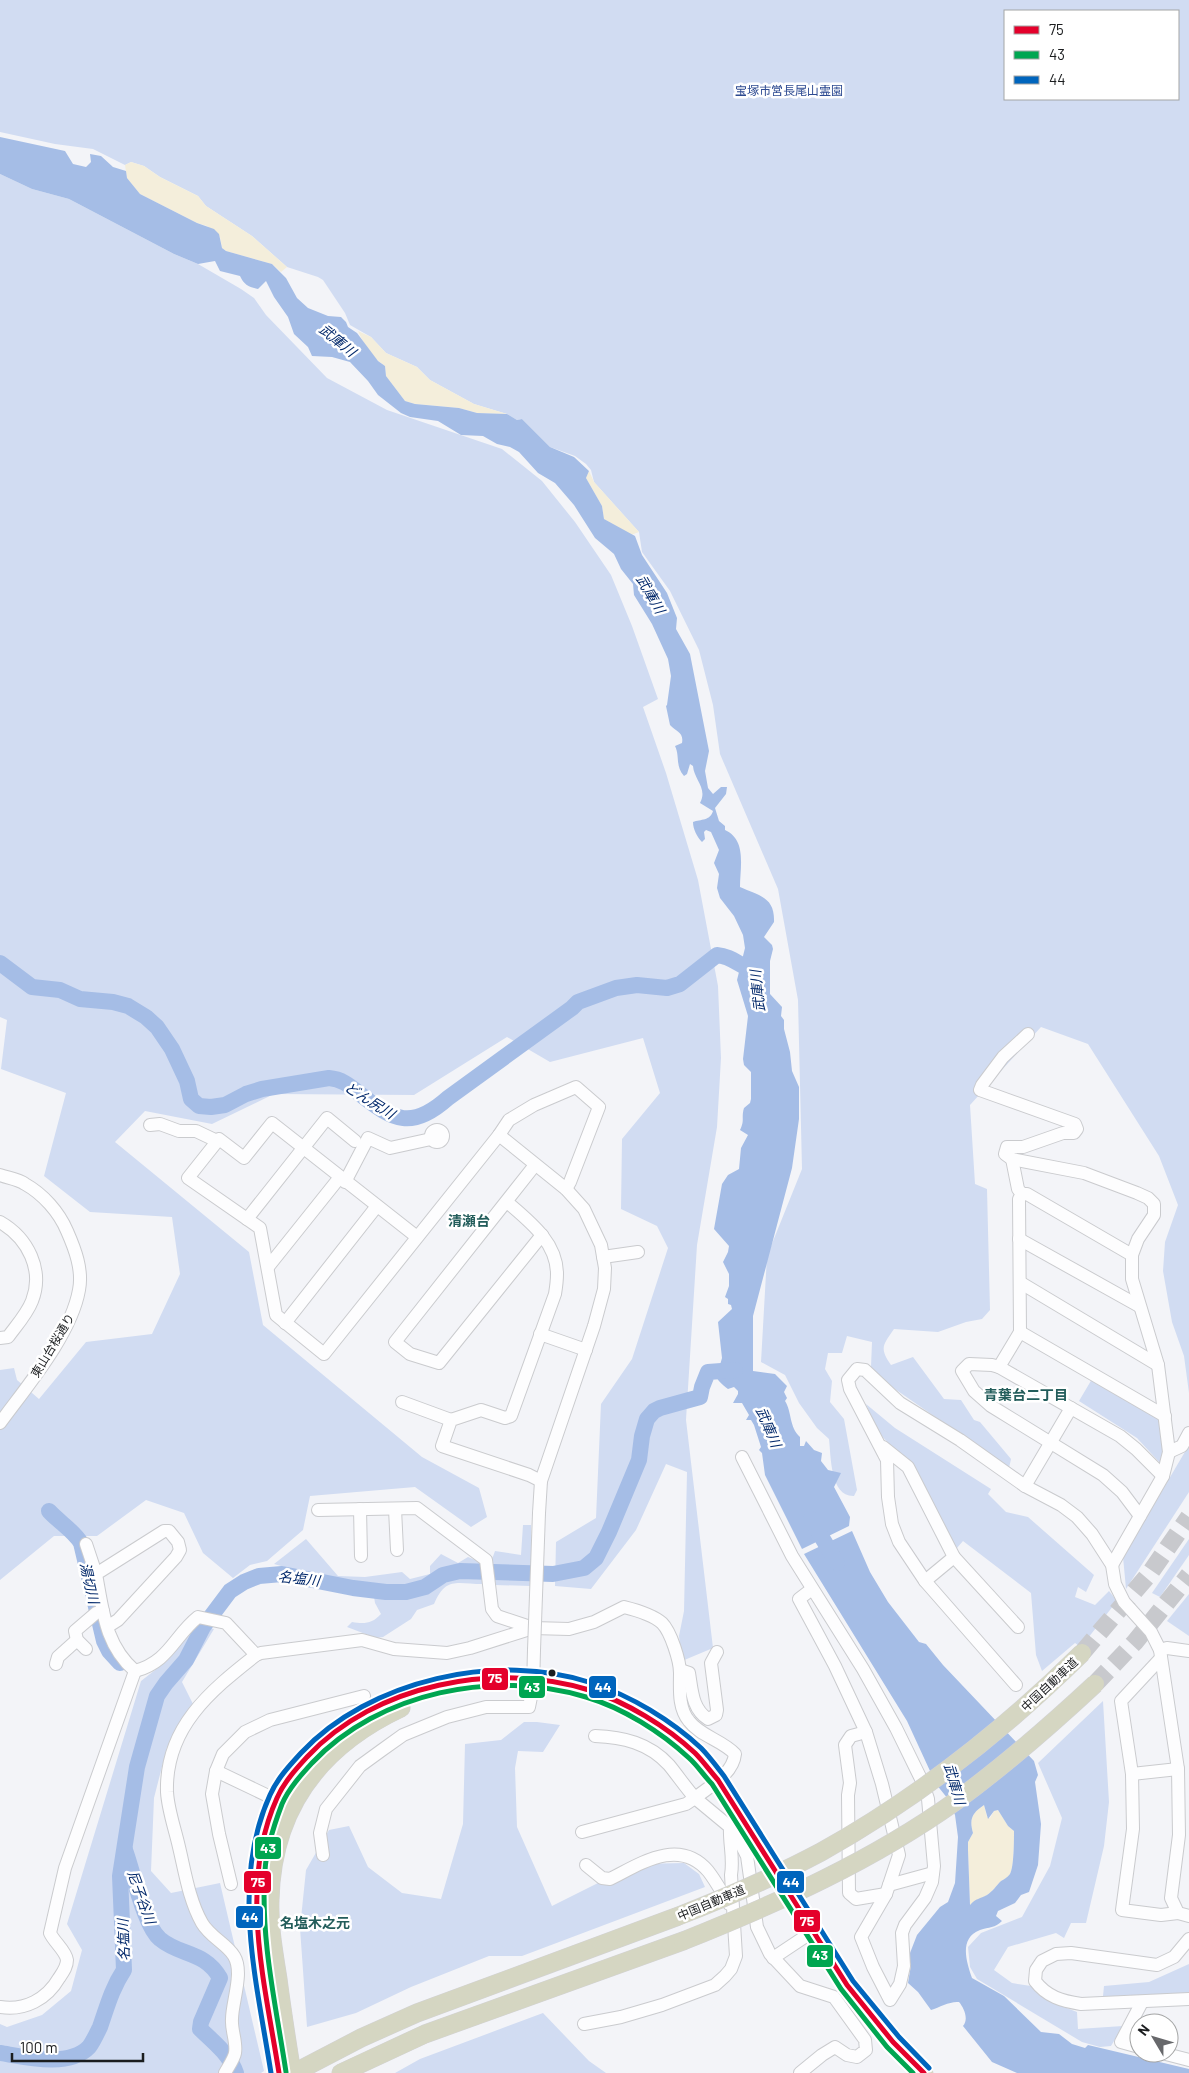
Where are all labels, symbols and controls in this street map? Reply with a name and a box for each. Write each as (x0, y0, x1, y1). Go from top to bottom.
legend (1004, 10, 1179, 100)
text: 75 (1049, 20, 1064, 38)
text: 43 (1049, 45, 1065, 63)
text: 44 (1049, 70, 1066, 88)
park label: 宝塚市営長尾山霊園 (735, 83, 843, 97)
water label: 武庫川 (316, 320, 361, 361)
water label: 武庫川 (633, 572, 670, 618)
water label: 武庫川 (746, 967, 768, 1013)
water label: どん尻川 (342, 1078, 400, 1123)
district label: 清瀬台 (448, 1212, 490, 1229)
street label: 東山台桜通り (27, 1311, 77, 1379)
district label: 青葉台二丁目 (984, 1386, 1068, 1403)
water label: 武庫川 (753, 1404, 786, 1451)
water label: 湯切川 (77, 1561, 103, 1607)
water label: 名塩川 (277, 1567, 323, 1589)
street label: 中国自動車道 (1018, 1654, 1080, 1714)
line badge: 75 (481, 1667, 509, 1691)
unlabelled marker (547, 1668, 557, 1678)
text: 75 (488, 1669, 503, 1686)
line badge: 43 (518, 1675, 546, 1699)
line badge: 44 (588, 1675, 617, 1699)
text: 43 (524, 1678, 540, 1695)
text: 44 (595, 1678, 611, 1695)
water label: 武庫川 (941, 1761, 970, 1808)
line badge: 43 (254, 1836, 282, 1860)
text: 43 (260, 1839, 276, 1856)
water label: 尼子谷川 (124, 1868, 160, 1928)
line badge: 75 (243, 1870, 272, 1894)
line badge: 44 (776, 1870, 805, 1894)
text: 75 (251, 1873, 266, 1890)
text: 44 (783, 1873, 799, 1890)
street label: 中国自動車道 (675, 1881, 747, 1923)
line badge: 44 (235, 1905, 264, 1929)
text: 44 (242, 1908, 258, 1925)
line badge: 75 (793, 1909, 821, 1933)
text: 75 (800, 1912, 815, 1929)
district label: 名塩木之元 (280, 1914, 350, 1931)
water label: 名塩川 (114, 1917, 132, 1961)
line badge: 43 (806, 1944, 834, 1968)
text: 43 (812, 1946, 828, 1963)
north arrow (1129, 2013, 1179, 2063)
text: N (1134, 2021, 1153, 2039)
scale bar (12, 2030, 144, 2062)
text: 100 m (20, 2038, 58, 2056)

